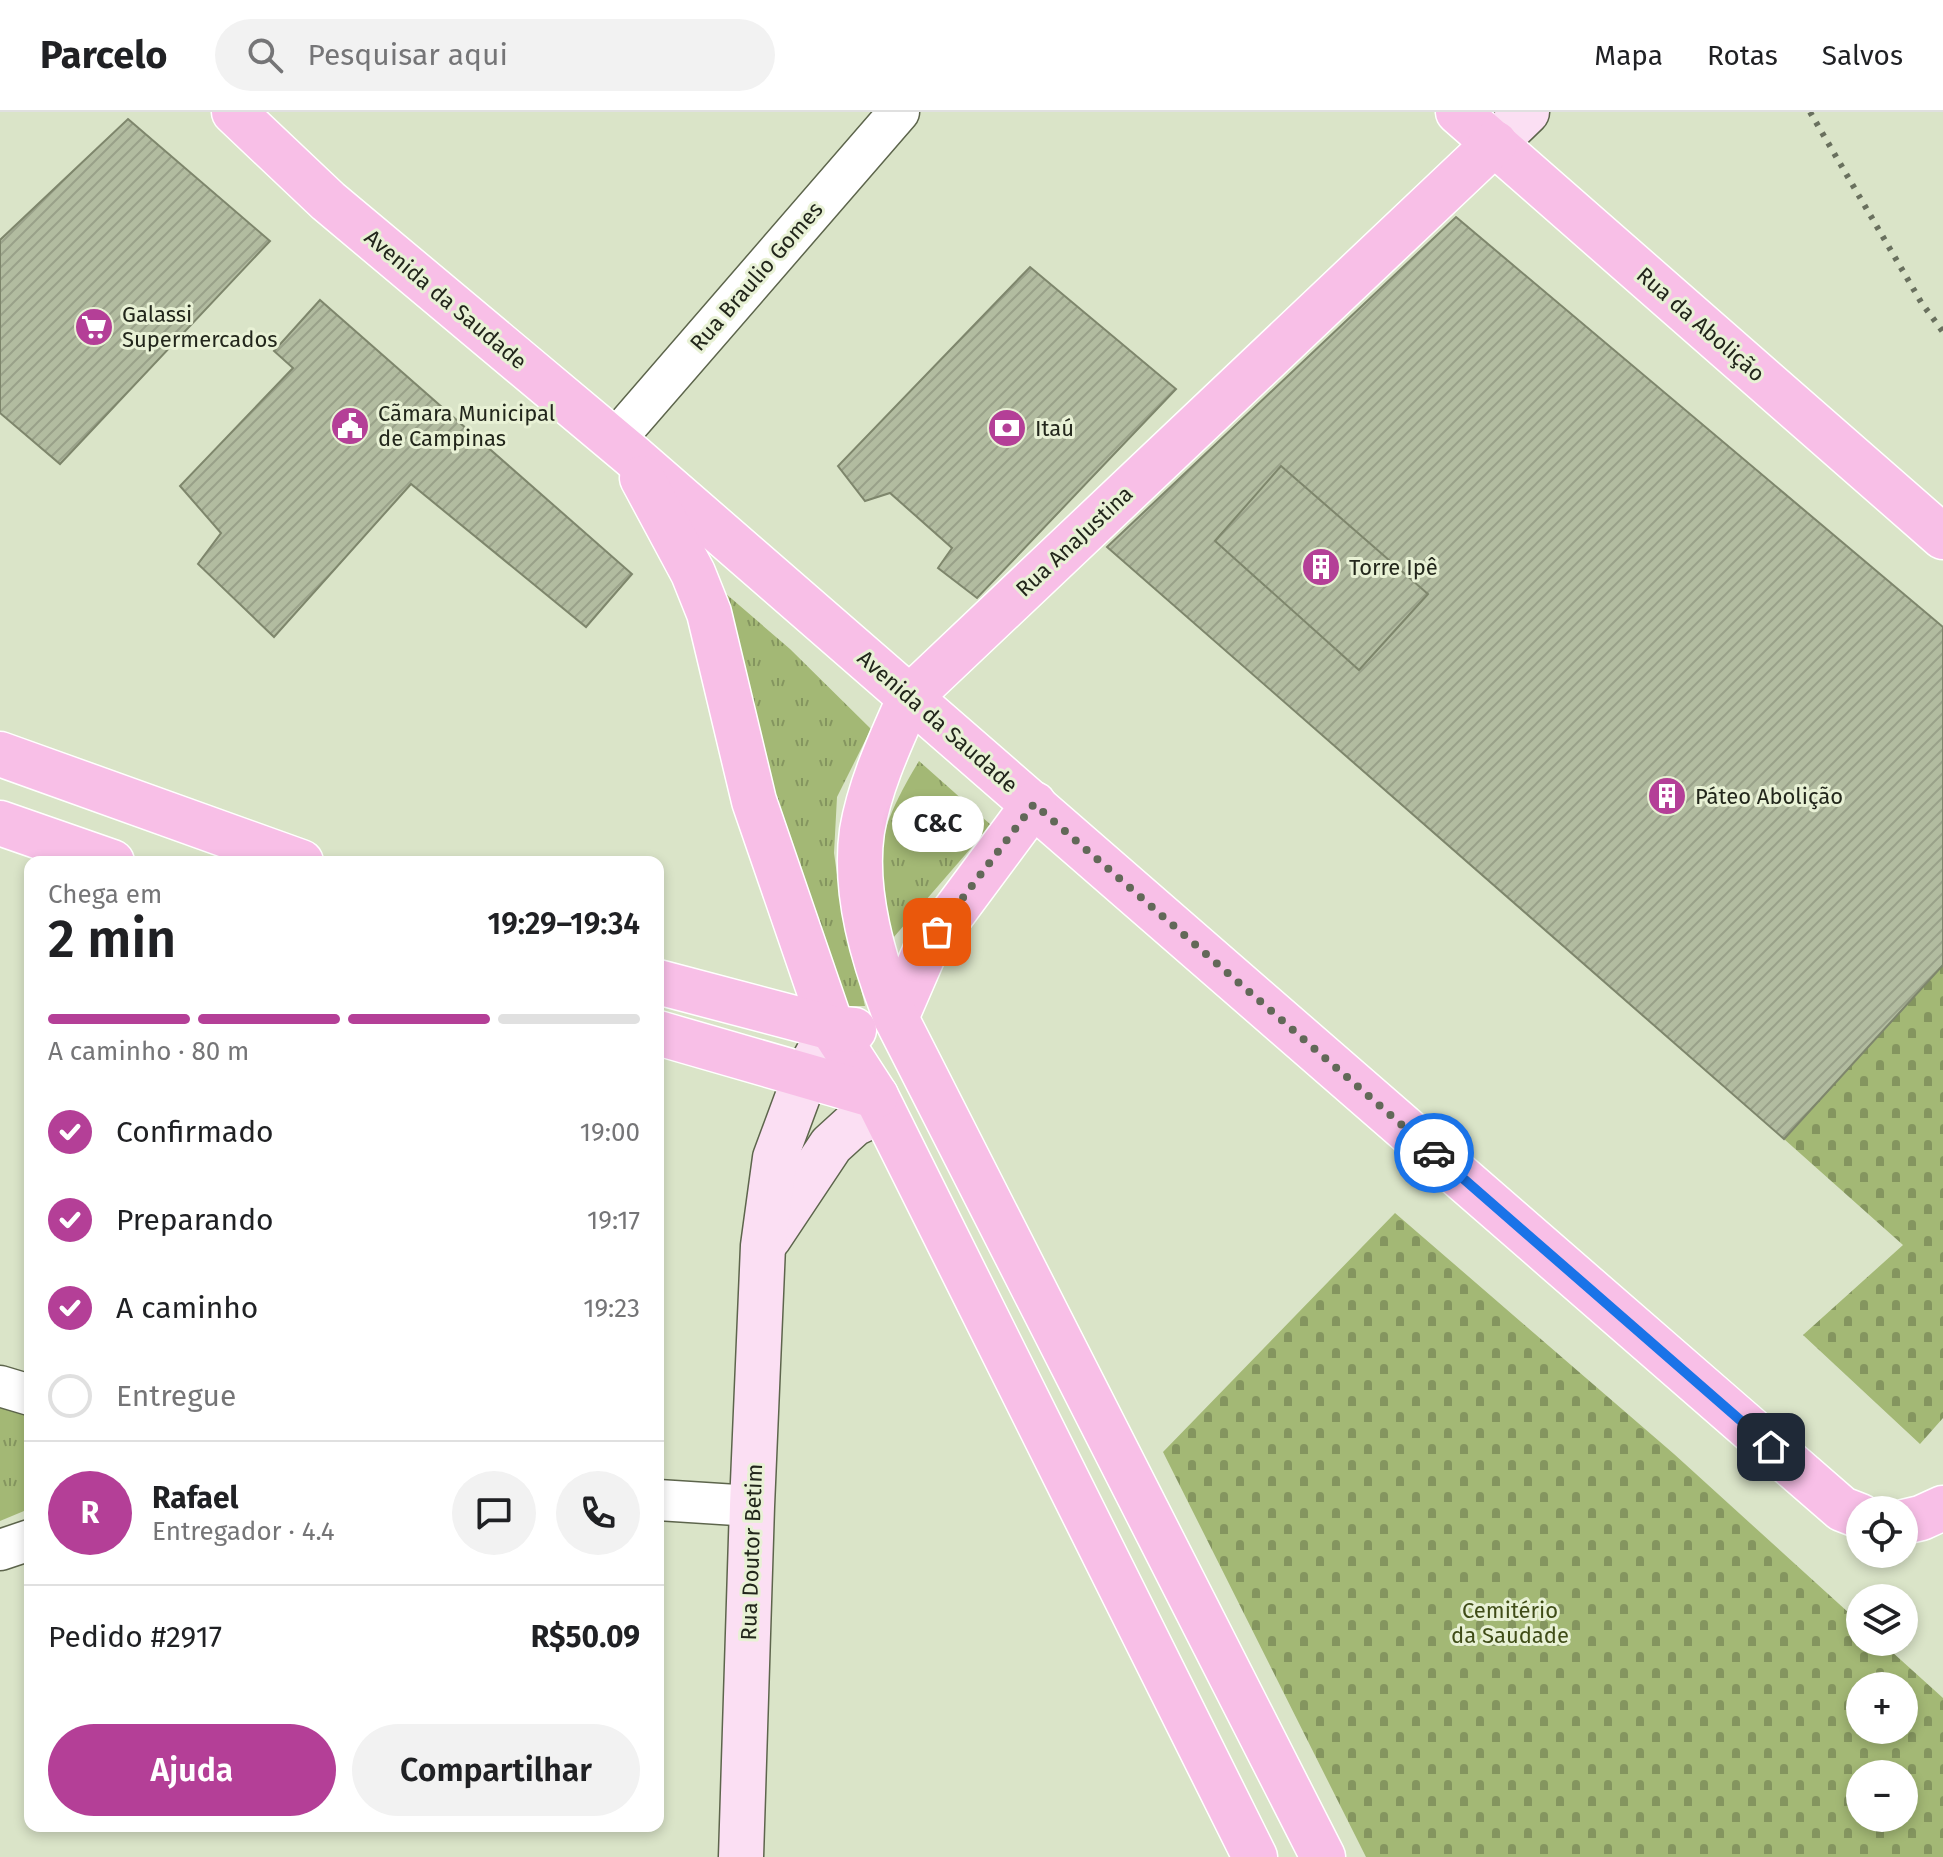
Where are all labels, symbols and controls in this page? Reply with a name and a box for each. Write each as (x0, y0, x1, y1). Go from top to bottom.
search box (215, 19, 775, 91)
text: Parcelo (40, 32, 167, 78)
icon: search (243, 33, 287, 77)
text: Pesquisar aqui (307, 37, 508, 73)
text: Mapa (1594, 39, 1663, 72)
text: Rotas (1707, 39, 1778, 72)
text: Salvos (1822, 39, 1903, 72)
street label: Rua Braulio Gomes (684, 196, 829, 356)
street label: Avenida da Saudade (359, 224, 532, 375)
street label: Rua da Abolição (1631, 261, 1770, 387)
place label: Galassi Supermercados (122, 301, 278, 353)
supermarket icon: Galassi Supermercados (73, 306, 115, 348)
place label: Cãmara Municipal de Campinas (378, 400, 555, 452)
public building icon: Cãmara Municipal de Campinas (329, 405, 371, 447)
bank icon: Itaú (986, 407, 1028, 449)
place label: Itaú (1035, 415, 1074, 442)
street label: Rua AnaJustina (1010, 480, 1138, 602)
building icon: Torre Ipê (1300, 546, 1342, 588)
place label: Torre Ipê (1349, 554, 1438, 581)
street label: Avenida da Saudade (852, 644, 1023, 798)
building icon: Páteo Abolição (1646, 775, 1688, 817)
place label: Páteo Abolição (1695, 783, 1843, 810)
callout: C&C (891, 796, 983, 852)
text: C&C (914, 808, 962, 839)
text: Chega em (48, 879, 162, 910)
pin (903, 898, 971, 966)
text: 19:29–19:34 (488, 906, 640, 942)
text: 2 min (48, 908, 176, 971)
icon: bag (915, 910, 959, 954)
text: A caminho · 80 m (48, 1036, 249, 1067)
icon: check (48, 1110, 92, 1154)
courier (1394, 1113, 1474, 1193)
text: Confirmado (116, 1114, 274, 1150)
text: 19:00 (580, 1117, 640, 1148)
icon: car (1412, 1131, 1456, 1175)
icon: check (48, 1198, 92, 1242)
text: Preparando (116, 1202, 274, 1238)
text: 19:17 (587, 1205, 640, 1236)
icon: check (48, 1286, 92, 1330)
text: A caminho (116, 1290, 258, 1326)
text: 19:23 (583, 1293, 640, 1324)
text: Entregue (116, 1378, 236, 1414)
pin (1737, 1413, 1805, 1481)
icon: home (1749, 1425, 1793, 1469)
street label: Rua Doutor Betim (735, 1463, 768, 1641)
button: chat (452, 1471, 536, 1555)
button: phone (556, 1471, 640, 1555)
text: Rafael (152, 1480, 239, 1516)
text: R (81, 1495, 99, 1531)
map controls (1846, 1496, 1918, 1832)
button: locate (1846, 1496, 1918, 1568)
text: Entregador · 4.4 (152, 1516, 335, 1547)
button: layers (1846, 1584, 1918, 1656)
park label: Cemitério da Saudade (1451, 1597, 1569, 1649)
text: Pedido #2917 (48, 1619, 222, 1655)
text: R$50.09 (531, 1619, 640, 1655)
button: + (1846, 1672, 1918, 1744)
button: Ajuda (48, 1724, 336, 1816)
button: Compartilhar (352, 1724, 640, 1816)
button: − (1846, 1760, 1918, 1832)

